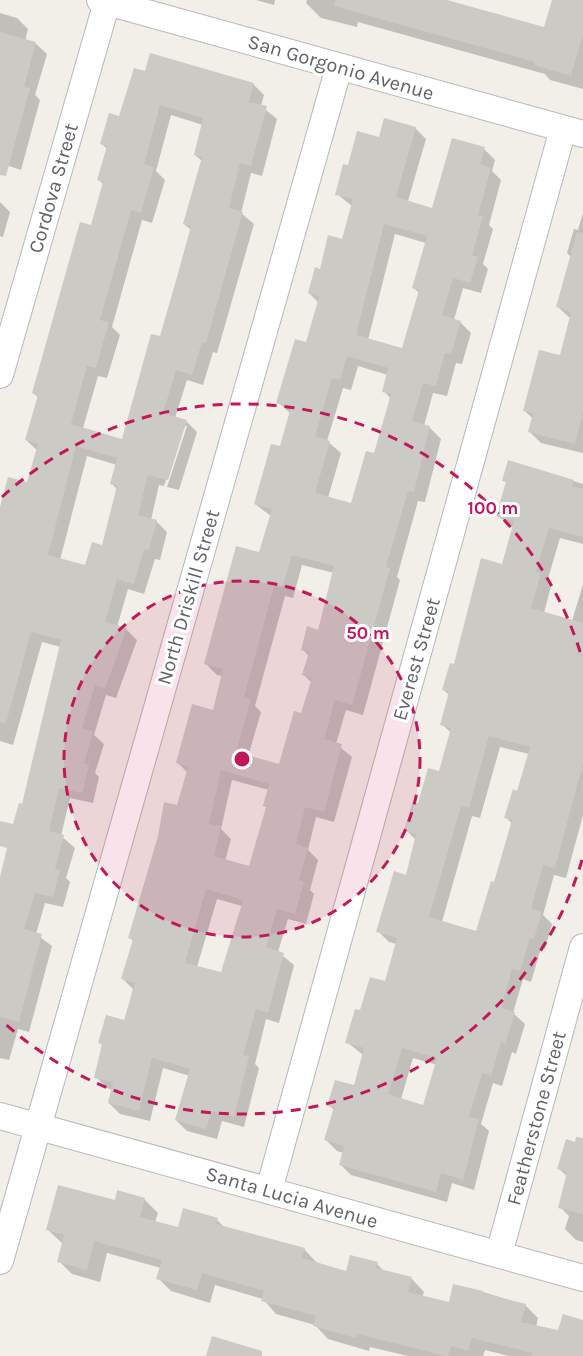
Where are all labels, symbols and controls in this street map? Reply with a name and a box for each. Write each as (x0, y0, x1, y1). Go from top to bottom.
street label: San Gorgonio Avenue (245, 30, 437, 105)
street label: Cordova Street (24, 120, 83, 256)
text: 100 m (468, 497, 518, 519)
street label: North Driskill Street (152, 506, 225, 687)
street label: Everest Street (388, 595, 445, 723)
text: 50 m (346, 622, 390, 644)
centre of rings (232, 749, 252, 769)
street label: Featherstone Street (502, 1028, 571, 1208)
street label: Santa Lucia Avenue (203, 1162, 380, 1233)

